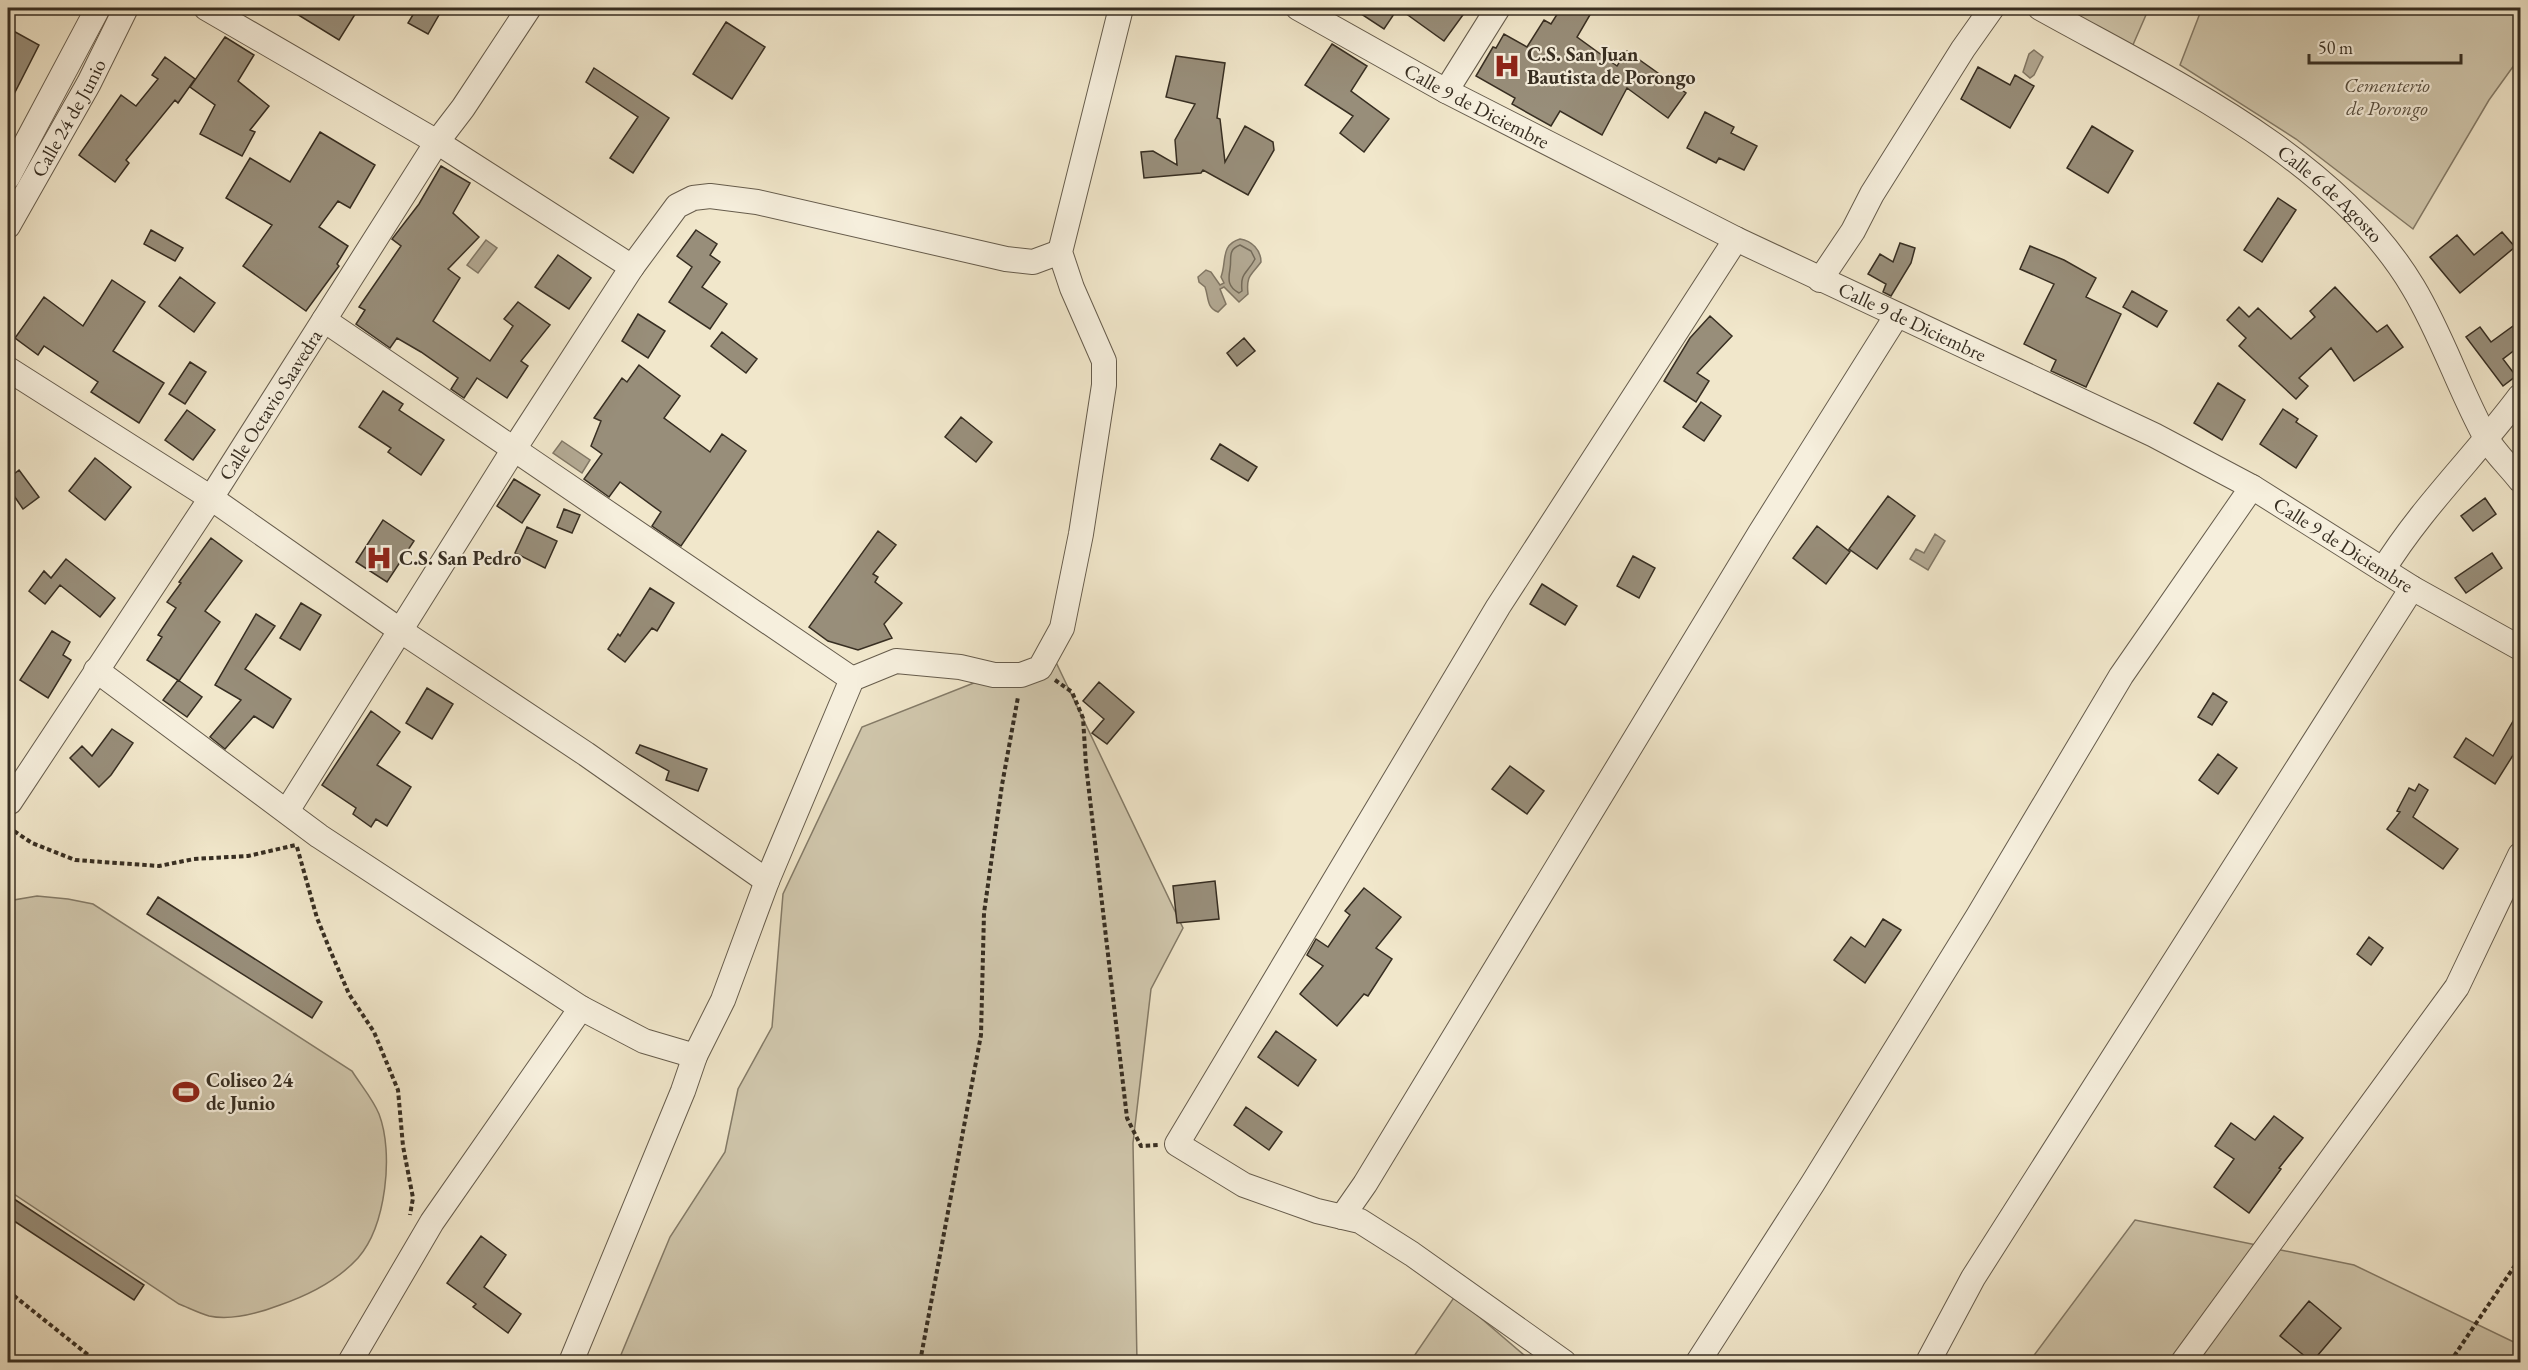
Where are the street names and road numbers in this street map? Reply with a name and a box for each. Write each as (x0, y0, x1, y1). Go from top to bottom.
street label: Calle 24 de Junio (25, 54, 112, 182)
street label: Calle 9 de Diciembre (1400, 57, 1554, 155)
street label: Calle 6 de Agosto (2272, 139, 2389, 248)
street label: Calle 9 de Diciembre (1834, 276, 1991, 368)
street label: Calle Octavio Saavedra (213, 324, 328, 485)
street label: Calle 9 de Diciembre (2269, 491, 2418, 599)

